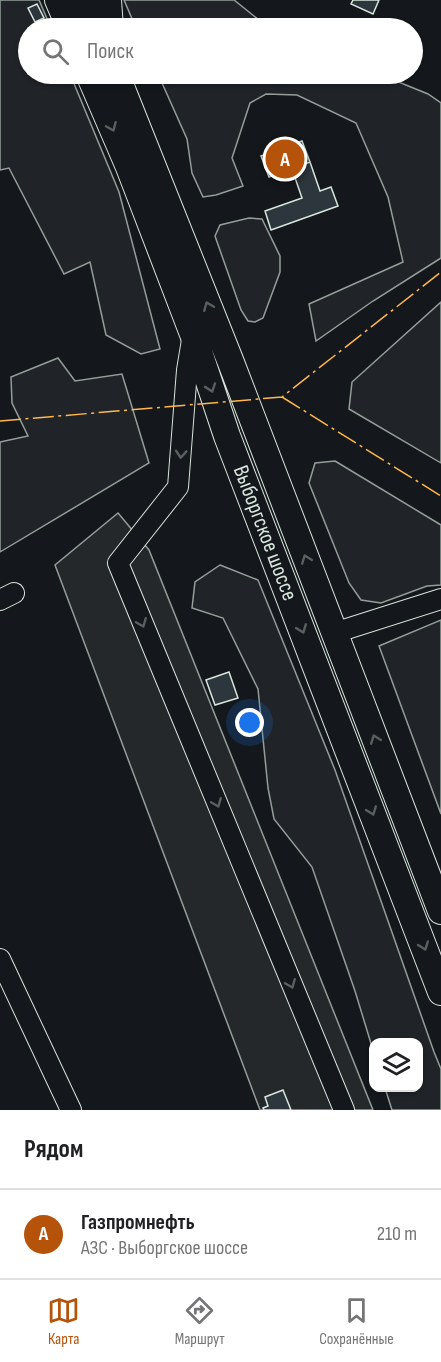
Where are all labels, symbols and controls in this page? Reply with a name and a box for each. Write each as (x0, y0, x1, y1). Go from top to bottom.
search box (18, 18, 423, 84)
icon: search (39, 35, 72, 68)
text: Поиск (87, 38, 133, 65)
one-way arrow (105, 121, 117, 132)
pin: A (266, 136, 304, 182)
one-way arrow (203, 301, 215, 312)
one-way arrow (204, 382, 217, 393)
one-way arrow (174, 450, 187, 459)
street label: Выборгское шоссе (227, 461, 303, 605)
one-way arrow (300, 554, 313, 565)
one-way arrow (135, 617, 147, 628)
one-way arrow (295, 623, 307, 634)
your location (235, 708, 264, 737)
one-way arrow (369, 734, 382, 744)
one-way arrow (210, 797, 222, 808)
one-way arrow (365, 806, 378, 816)
one-way arrow (416, 940, 429, 951)
one-way arrow (284, 977, 296, 988)
map controls (369, 1038, 423, 1092)
button: layers (369, 1038, 423, 1092)
text: Рядом (24, 1134, 83, 1165)
text: Газпромнефть (81, 1209, 195, 1236)
text: A (39, 1222, 48, 1246)
text: 210 m (377, 1222, 417, 1246)
text: АЗС · Выборгское шоссе (81, 1236, 248, 1260)
tab: Карта (47, 1294, 80, 1349)
tab: Маршрут (175, 1294, 225, 1349)
tab: Сохранённые (319, 1294, 394, 1349)

